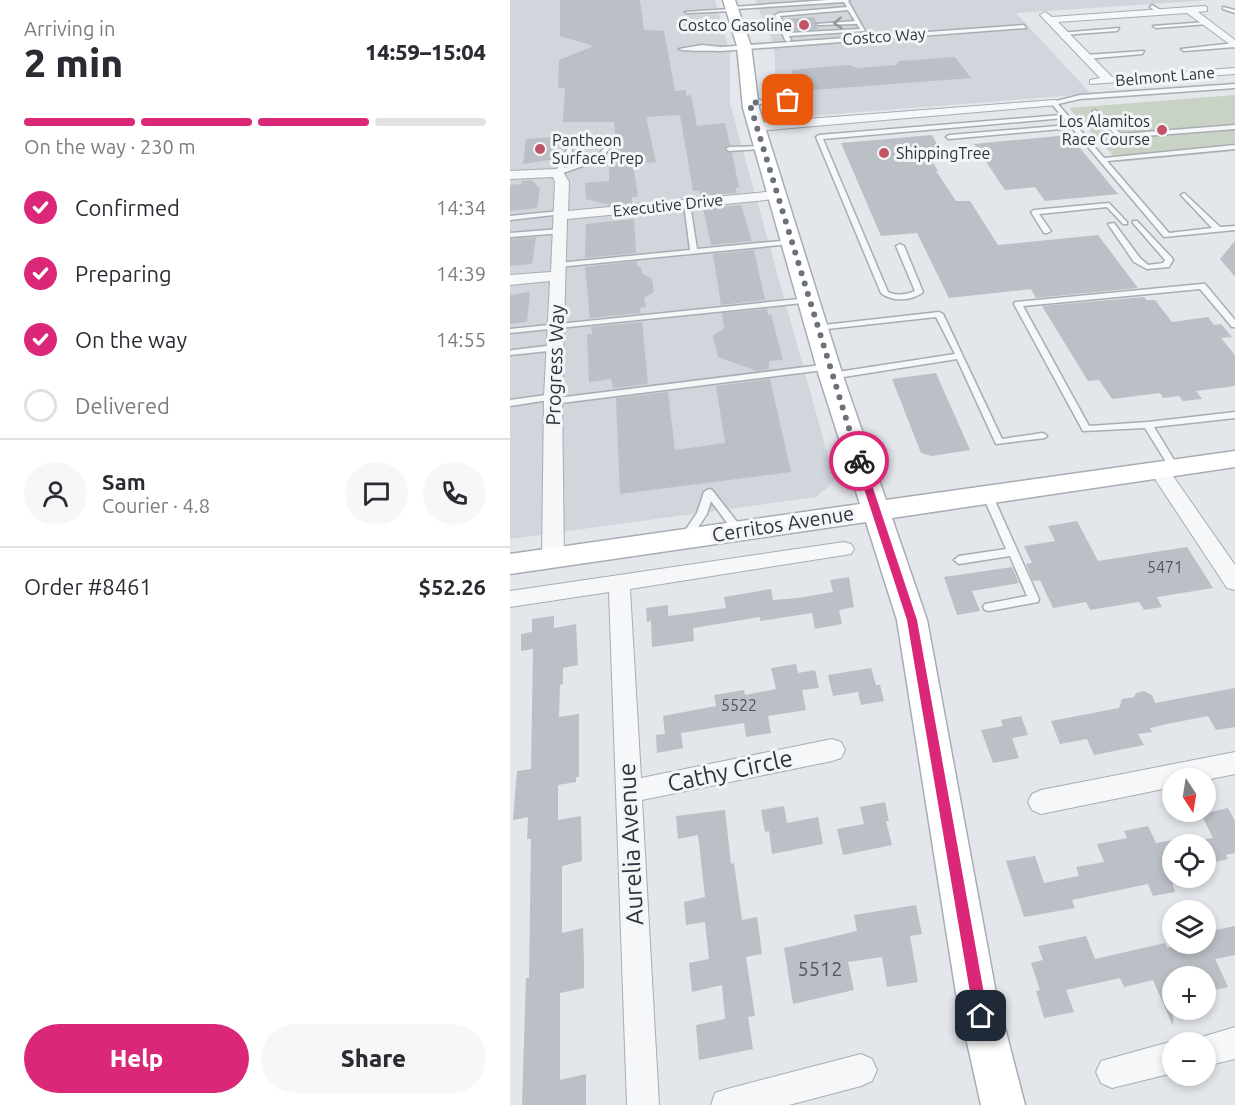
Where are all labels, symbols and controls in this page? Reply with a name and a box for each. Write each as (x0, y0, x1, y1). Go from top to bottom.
place label: Costco Gasoline (678, 16, 792, 34)
one-way arrow (833, 16, 843, 29)
text: Arriving in (24, 17, 115, 40)
marker: Costco Gasoline (797, 18, 811, 32)
street label: Costco Way (842, 24, 926, 48)
text: 14:59–15:04 (365, 39, 486, 64)
text: 2 min (24, 41, 123, 84)
street label: Belmont Lane (1115, 63, 1215, 89)
pin (762, 74, 813, 125)
icon: bag (771, 83, 804, 116)
place label: Los Alamitos Race Course (1059, 112, 1150, 148)
marker: Los Alamitos Race Course (1155, 123, 1169, 137)
place label: Pantheon Surface Prep (552, 131, 644, 167)
text: On the way · 230 m (24, 135, 196, 158)
marker: Pantheon Surface Prep (533, 142, 547, 156)
place label: ShippingTree (896, 144, 990, 162)
marker: ShippingTree (877, 146, 891, 160)
street label: Executive Drive (612, 190, 724, 220)
icon: check (24, 191, 57, 224)
text: Confirmed (75, 195, 180, 220)
text: 14:34 (436, 196, 486, 219)
icon: check (24, 257, 57, 290)
text: Preparing (75, 261, 172, 286)
text: 14:39 (436, 262, 486, 285)
street label: Progress Way (541, 304, 568, 426)
icon: check (24, 323, 57, 356)
text: On the way (75, 327, 187, 352)
text: 14:55 (436, 328, 486, 351)
text: Delivered (75, 393, 170, 418)
courier (829, 431, 889, 491)
icon: bike (843, 445, 876, 478)
button: person (24, 462, 87, 525)
button: chat (345, 462, 408, 525)
button: phone (423, 462, 486, 525)
text: Sam (102, 469, 146, 494)
text: Courier · 4.8 (102, 494, 210, 517)
street label: Cerritos Avenue (710, 501, 856, 546)
house number: 5471 (1147, 558, 1183, 576)
text: Order #8461 (24, 574, 152, 599)
text: $52.26 (419, 574, 486, 599)
house number: 5522 (721, 696, 757, 714)
street label: Cathy Circle (665, 744, 795, 797)
street label: Aurelia Avenue (613, 762, 648, 926)
north arrow (1162, 768, 1216, 822)
map controls (1162, 768, 1216, 1086)
button: locate (1162, 834, 1216, 888)
button: layers (1162, 900, 1216, 954)
house number: 5512 (797, 957, 843, 980)
button: + (1162, 966, 1216, 1020)
pin (955, 990, 1006, 1041)
icon: home (964, 999, 997, 1032)
button: Help (24, 1024, 249, 1093)
button: Share (261, 1024, 486, 1093)
button: − (1162, 1032, 1216, 1086)

